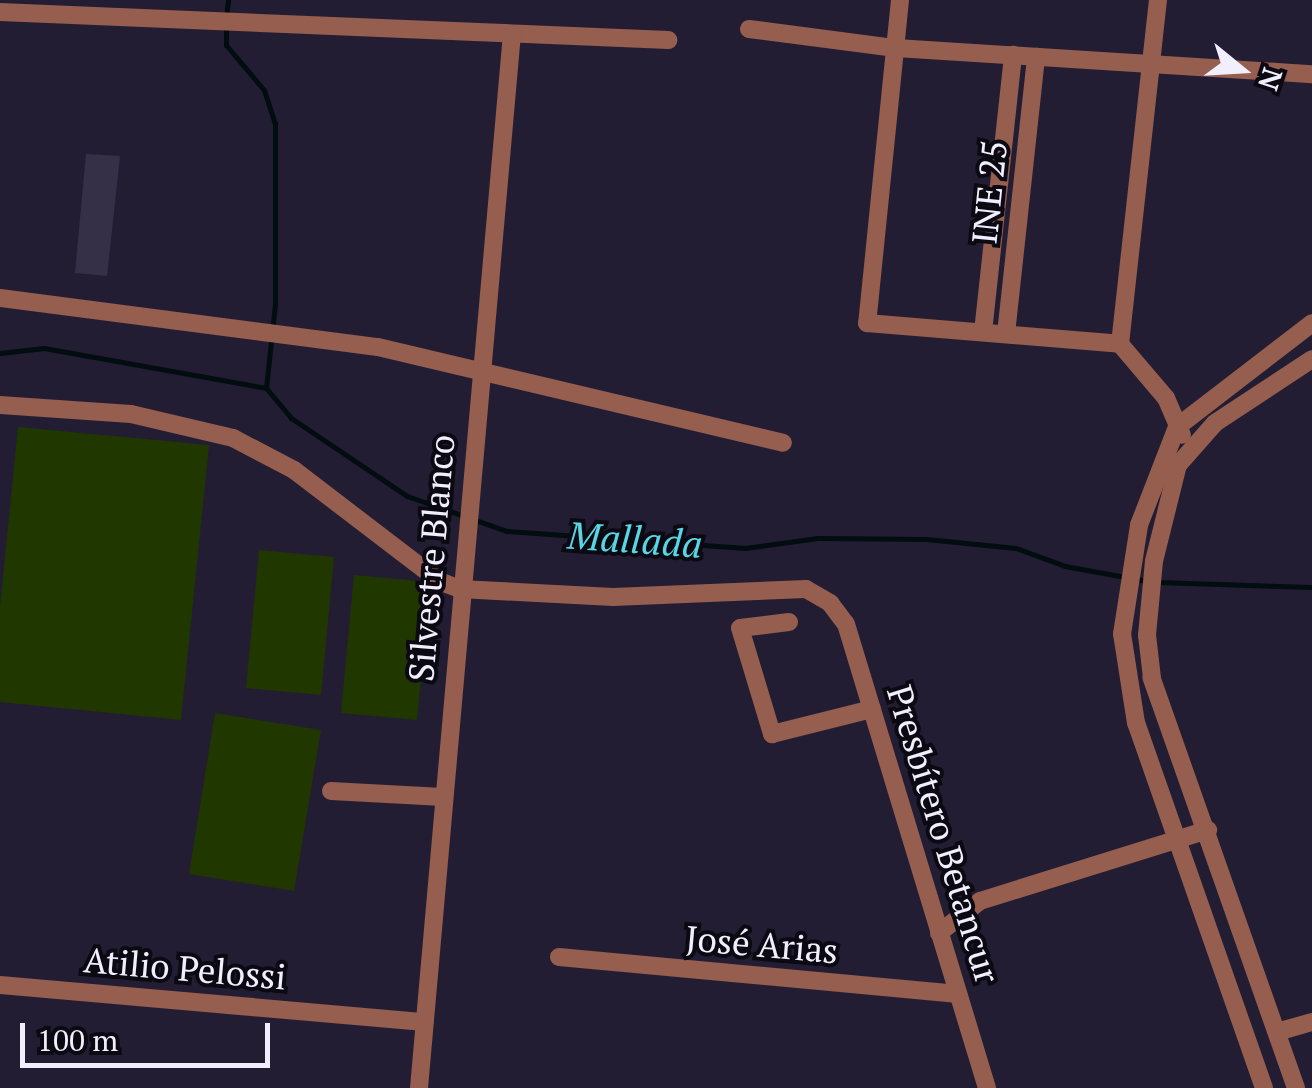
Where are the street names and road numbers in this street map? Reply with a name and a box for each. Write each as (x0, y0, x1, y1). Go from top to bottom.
street label: INE 25 (963, 138, 1015, 246)
street label: Silvestre Blanco (399, 433, 463, 683)
street label: Presbítero Betancur (879, 680, 1009, 988)
street label: José Arias (684, 916, 840, 972)
street label: Atilio Pelossi (82, 938, 288, 998)

